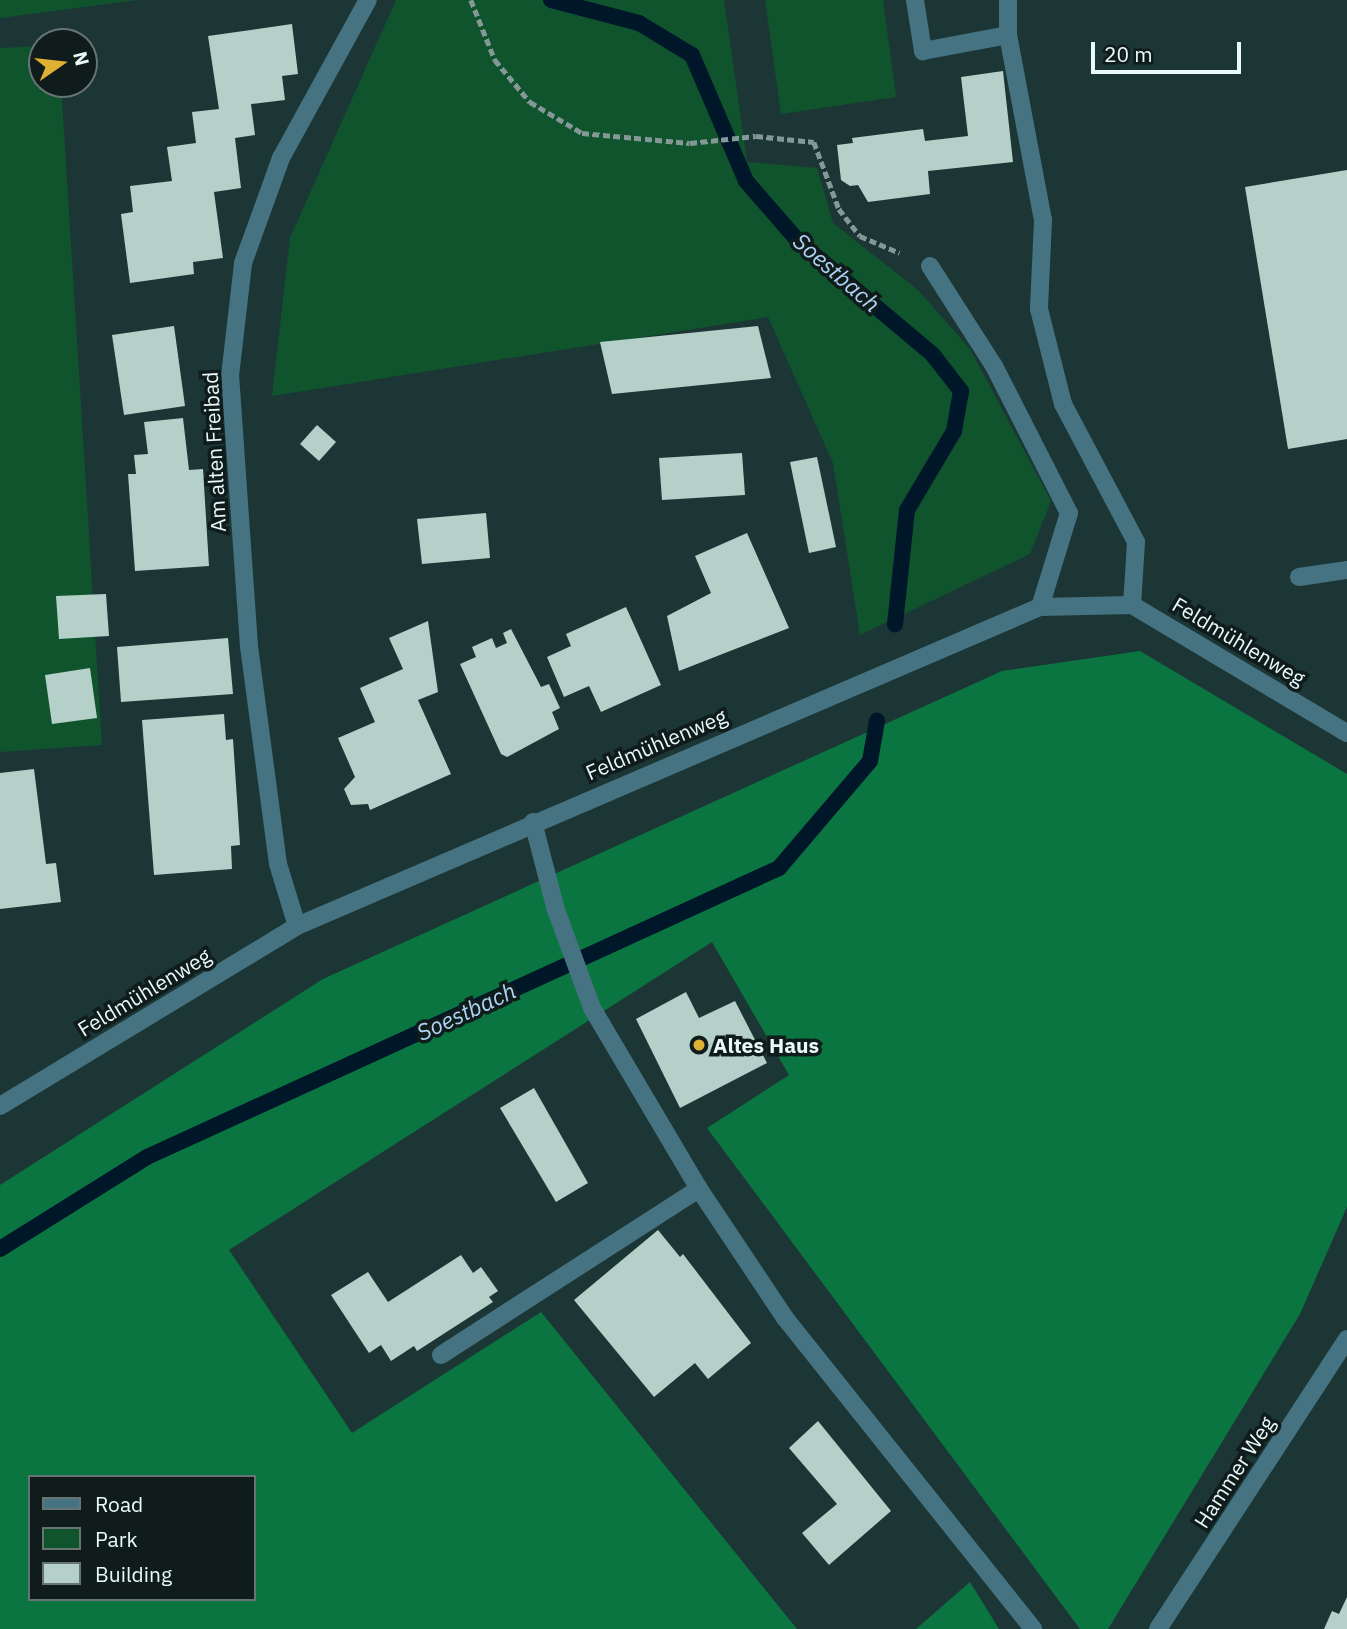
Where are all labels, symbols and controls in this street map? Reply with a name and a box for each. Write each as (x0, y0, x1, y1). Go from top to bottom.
north arrow (28, 28, 98, 98)
scale bar (1095, 28, 1246, 72)
text: 20 m (1104, 40, 1153, 68)
text: N (68, 49, 95, 68)
water label: Soestbach (788, 227, 886, 317)
street label: Am alten Freibad (197, 371, 231, 533)
street label: Feldmühlenweg (1168, 591, 1310, 691)
street label: Feldmühlenweg (582, 703, 730, 785)
street label: Feldmühlenweg (73, 942, 215, 1042)
water label: Soestbach (412, 976, 520, 1046)
place label: Altes Haus (713, 1032, 819, 1058)
marker: Altes Haus (691, 1037, 707, 1053)
street label: Hammer Weg (1189, 1411, 1279, 1533)
legend (28, 1475, 256, 1601)
text: Road (95, 1490, 143, 1518)
text: Park (95, 1525, 138, 1553)
text: Building (95, 1560, 172, 1588)

